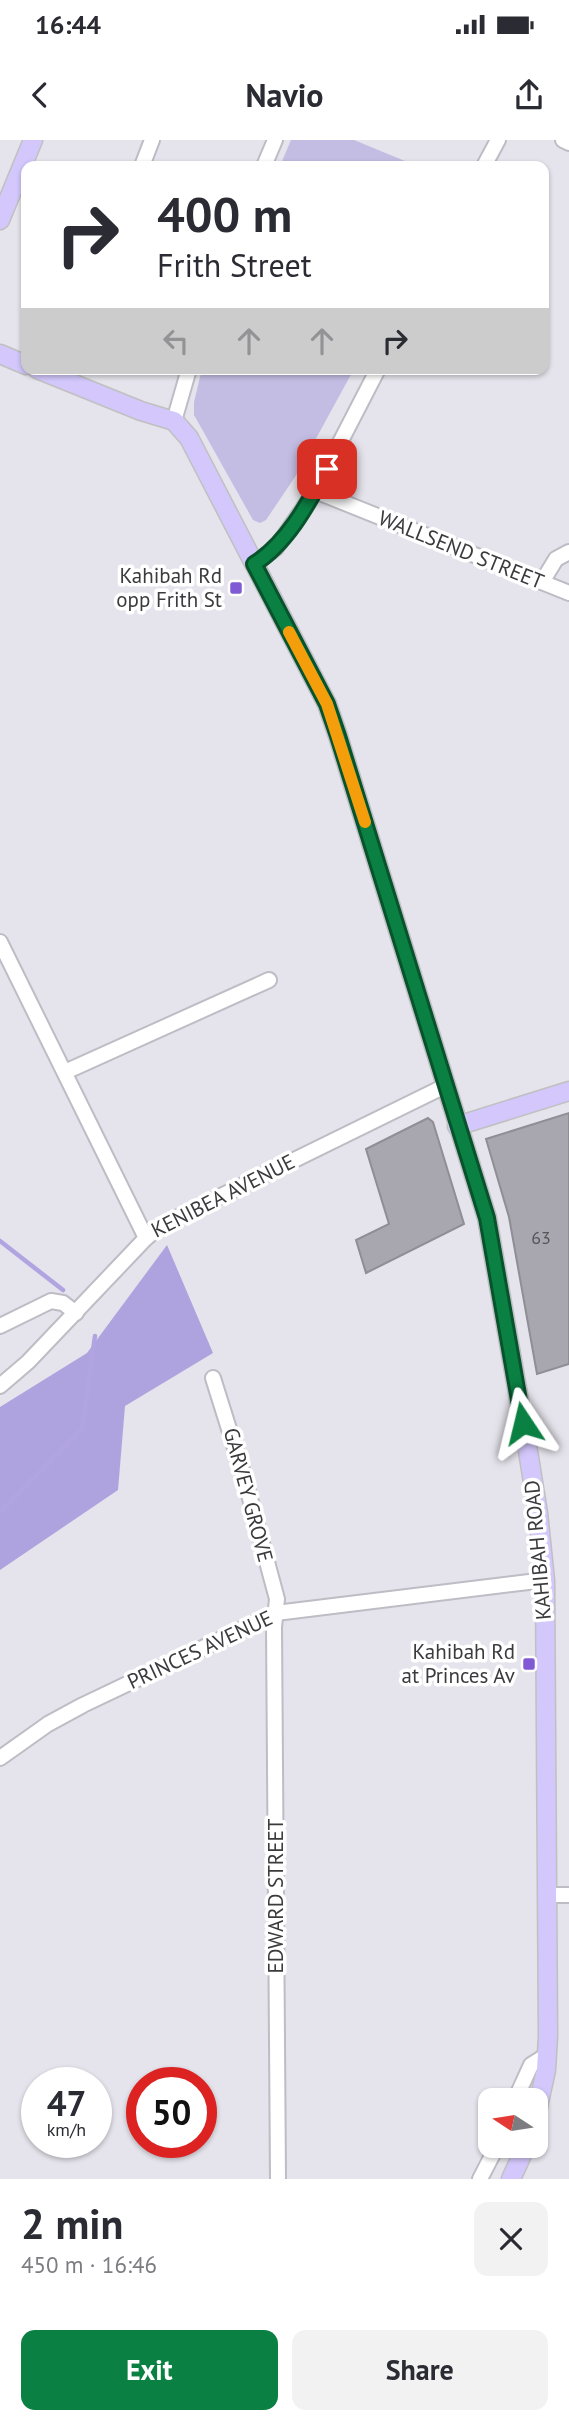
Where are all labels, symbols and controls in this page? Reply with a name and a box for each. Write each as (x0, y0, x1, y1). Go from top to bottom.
text: 16:44 (35, 8, 101, 41)
text: Navio (246, 74, 323, 116)
icon: back (21, 76, 59, 114)
icon: share (510, 76, 548, 114)
text: 400 m (157, 182, 292, 246)
icon: right (42, 189, 133, 280)
text: Frith Street (157, 244, 312, 286)
icon: left (157, 322, 195, 360)
icon: ahead (230, 322, 268, 360)
icon: ahead (303, 322, 341, 360)
icon: right (376, 322, 414, 360)
pin (297, 439, 357, 499)
icon: arrive (308, 450, 346, 488)
street label: WALLSEND STREET (374, 504, 548, 595)
place label: Kahibah Rd opp Frith St (116, 562, 222, 613)
marker: Kahibah Rd opp Frith St (228, 580, 244, 596)
street label: KENIBEA AVENUE (146, 1148, 299, 1243)
house number: 63 (531, 1226, 551, 1249)
position arrow (486, 1386, 560, 1460)
street label: GARVEY GROVE (218, 1425, 279, 1565)
street label: KAHIBAH ROAD (518, 1479, 557, 1621)
street label: PRINCES AVENUE (123, 1604, 277, 1695)
place label: Kahibah Rd at Princes Av (401, 1638, 515, 1689)
marker: Kahibah Rd at Princes Av (521, 1656, 537, 1672)
street label: EDWARD STREET (262, 1818, 289, 1973)
speed limit sign: 50 (126, 2067, 217, 2158)
text: 47 (47, 2080, 86, 2126)
north arrow (478, 2088, 548, 2158)
map controls (478, 2088, 548, 2158)
text: km/h (47, 2118, 86, 2141)
text: 2 min (21, 2196, 123, 2251)
button: close (474, 2202, 548, 2276)
text: 450 m · 16:46 (21, 2250, 157, 2279)
button: Exit (21, 2330, 278, 2410)
button: Share (292, 2330, 548, 2410)

